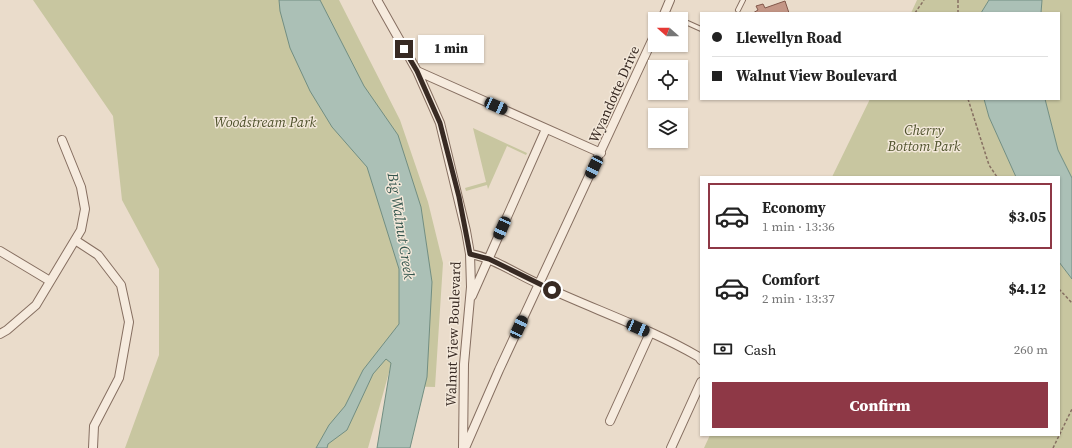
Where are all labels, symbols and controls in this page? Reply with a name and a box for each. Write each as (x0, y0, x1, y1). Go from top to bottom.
north arrow (648, 12, 688, 52)
map controls (648, 12, 688, 148)
text: Llewellyn Road (736, 27, 842, 48)
callout: 1 min (418, 35, 484, 63)
route end (395, 40, 413, 58)
text: 1 min (434, 40, 468, 57)
street label: Wyandotte Drive (584, 42, 644, 146)
button: locate (648, 60, 688, 100)
text: Walnut View Boulevard (736, 65, 897, 86)
car (483, 96, 509, 116)
button: layers (648, 108, 688, 148)
park label: Woodstream Park (214, 112, 316, 132)
park label: Cherry Bottom Park (887, 120, 961, 156)
car (583, 154, 605, 180)
water label: Big Walnut Creek (383, 170, 420, 282)
text: Economy (762, 197, 826, 218)
icon: car (714, 198, 750, 234)
text: $3.05 (1008, 206, 1046, 227)
car (492, 215, 512, 241)
text: 1 min · 13:36 (762, 218, 835, 235)
street label: Walnut View Boulevard (440, 261, 466, 407)
text: Comfort (762, 269, 820, 290)
icon: car (714, 270, 750, 306)
text: $4.12 (1008, 278, 1046, 299)
route start (543, 281, 561, 299)
text: 2 min · 13:37 (762, 290, 835, 307)
car (508, 314, 530, 340)
car (625, 318, 651, 338)
icon: cash (712, 338, 734, 360)
text: Cash (744, 339, 776, 360)
text: 260 m (1014, 341, 1048, 358)
button: Confirm (712, 382, 1048, 428)

